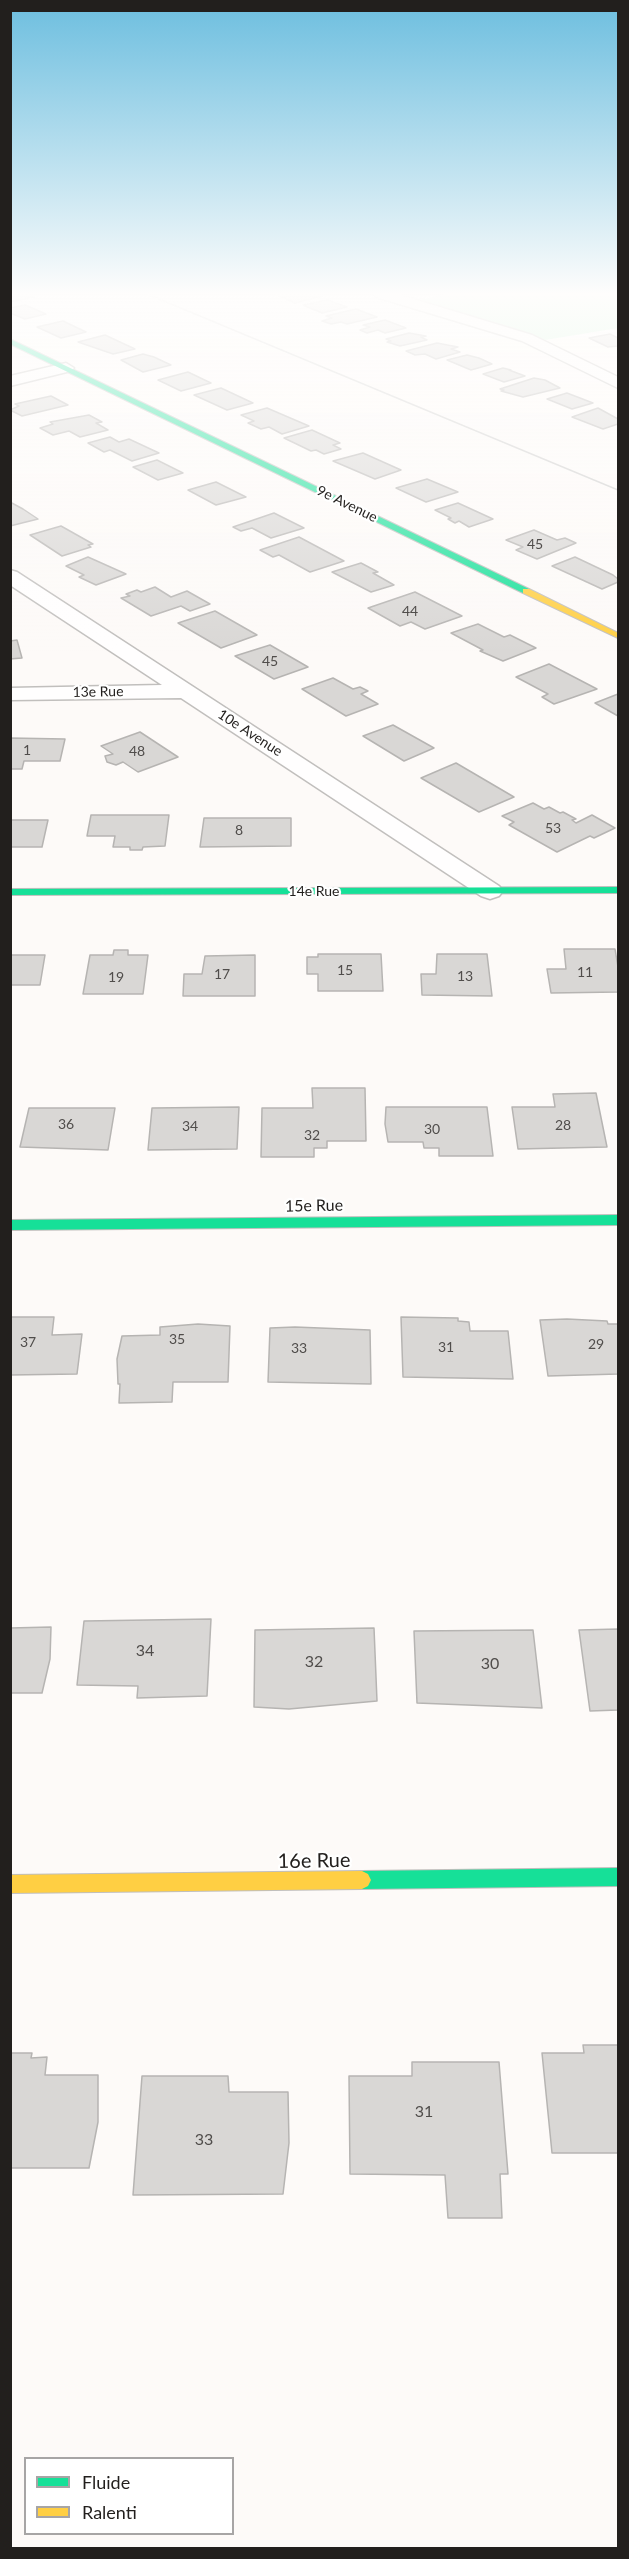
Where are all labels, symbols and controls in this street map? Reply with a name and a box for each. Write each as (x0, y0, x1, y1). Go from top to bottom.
street label: 9e Avenue (314, 482, 380, 526)
house number: 45 (527, 536, 543, 552)
house number: 44 (402, 603, 418, 619)
house number: 45 (262, 653, 278, 669)
street label: 13e Rue (72, 683, 124, 701)
street label: 10e Avenue (215, 706, 285, 760)
house number: 1 (23, 742, 31, 758)
house number: 48 (129, 743, 145, 759)
house number: 53 (545, 820, 561, 836)
house number: 8 (235, 822, 243, 838)
street label: 14e Rue (289, 883, 339, 899)
house number: 15 (337, 962, 353, 978)
house number: 11 (577, 964, 593, 980)
house number: 17 (214, 966, 230, 982)
house number: 13 (457, 968, 473, 984)
house number: 19 (108, 969, 124, 985)
house number: 36 (58, 1116, 74, 1132)
house number: 28 (555, 1117, 571, 1133)
house number: 34 (182, 1118, 198, 1134)
house number: 30 (424, 1121, 440, 1137)
house number: 32 (304, 1127, 320, 1143)
street label: 15e Rue (285, 1196, 343, 1216)
house number: 35 (169, 1331, 185, 1347)
house number: 37 (20, 1334, 36, 1350)
house number: 29 (588, 1336, 604, 1352)
house number: 31 (438, 1339, 454, 1355)
house number: 33 (291, 1340, 307, 1356)
house number: 34 (136, 1641, 154, 1661)
house number: 32 (305, 1652, 323, 1672)
house number: 30 (481, 1654, 499, 1674)
street label: 16e Rue (277, 1848, 351, 1874)
house number: 31 (415, 2102, 433, 2122)
house number: 33 (195, 2130, 213, 2150)
legend (24, 2457, 234, 2535)
text: Fluide (82, 2471, 130, 2493)
text: Ralenti (82, 2501, 137, 2523)

